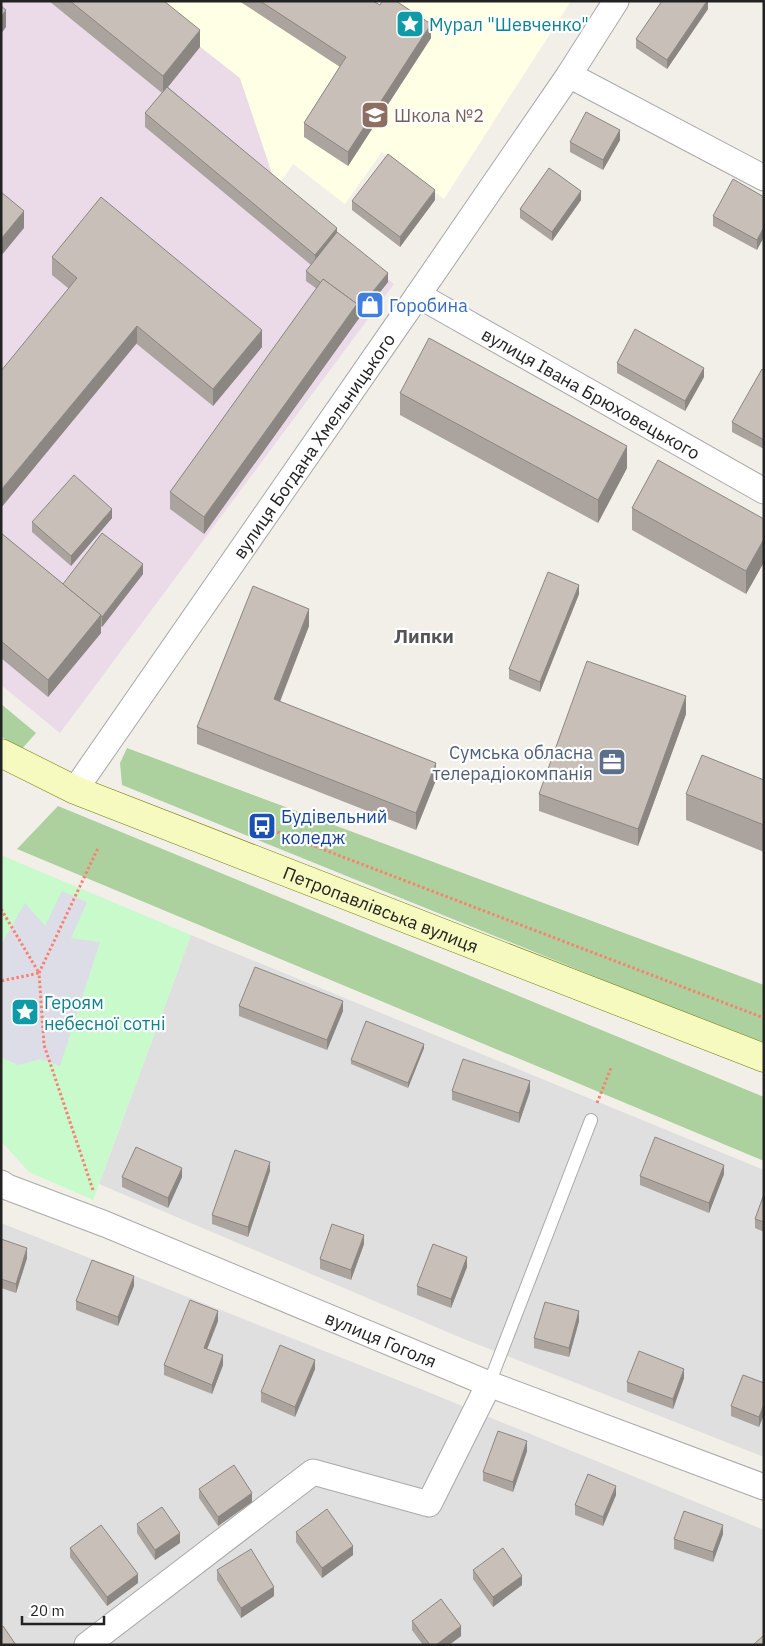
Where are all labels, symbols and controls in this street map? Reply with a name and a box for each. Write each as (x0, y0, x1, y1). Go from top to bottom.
place icon: Мурал "Шевченко" (395, 9, 425, 39)
place label: Мурал "Шевченко" (429, 13, 589, 36)
school or university icon: Школа №2 (360, 100, 390, 130)
place label: Школа №2 (394, 104, 484, 127)
shop icon: Горобина (355, 290, 385, 320)
place label: Горобина (389, 294, 468, 317)
street label: вулиця Івана Брюховецького (478, 322, 705, 464)
street label: вулиця Богдана Хмельницького (227, 328, 400, 563)
district label: Липки (394, 624, 454, 648)
place label: Сумська обласна телерадіокомпанія (432, 741, 593, 785)
office icon: Сумська обласна телерадіокомпанія (597, 747, 627, 777)
place label: Будівельний коледж (281, 805, 387, 849)
bus stop icon: Будівельний коледж (247, 811, 277, 841)
street label: Петропавлівська вулиця (280, 861, 482, 957)
place label: Героям небесної сотні (44, 991, 165, 1035)
place icon: Героям небесної сотні (10, 997, 40, 1027)
street label: вулиця Гоголя (322, 1306, 440, 1372)
scale bar (22, 1594, 105, 1626)
text: 20 m (30, 1601, 65, 1620)

